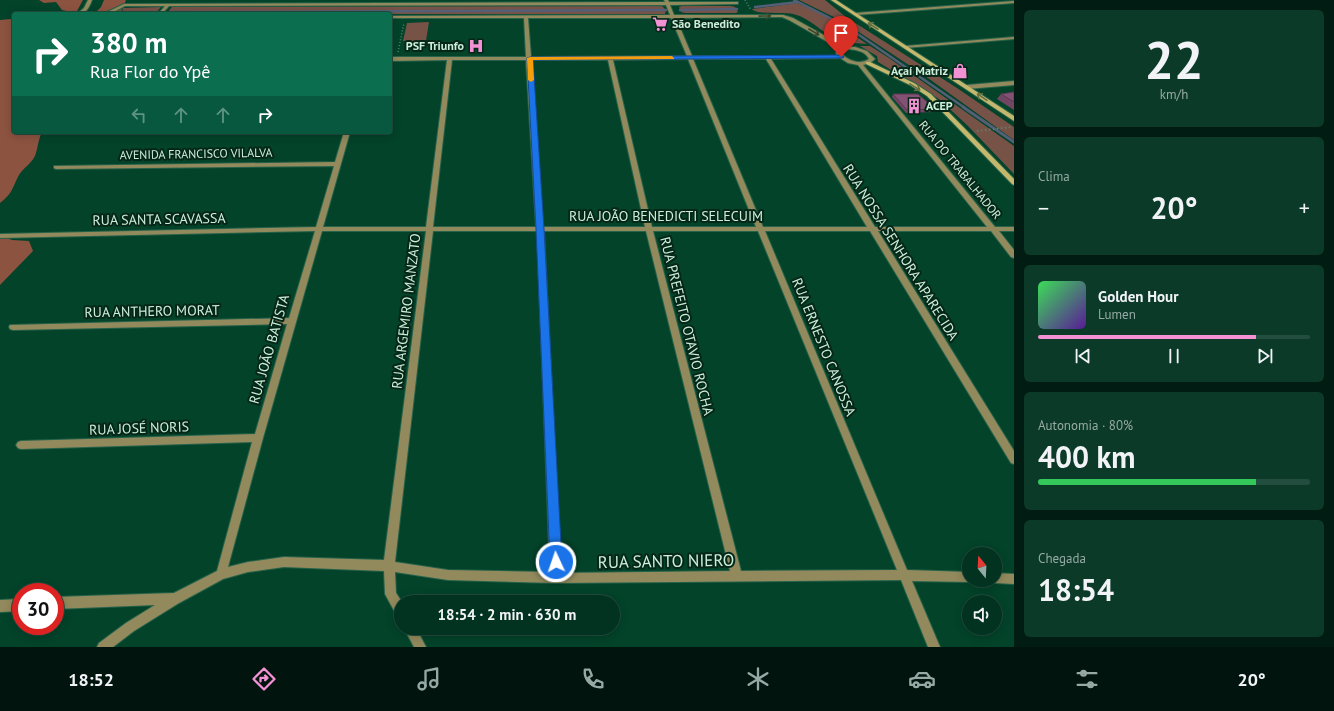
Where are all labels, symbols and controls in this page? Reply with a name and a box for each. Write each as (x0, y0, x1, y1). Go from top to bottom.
one-way arrow (758, 12, 771, 20)
supermarket icon: São Benedito (651, 15, 669, 33)
place label: São Benedito (672, 16, 740, 31)
pin (824, 16, 858, 57)
one-way arrow (867, 21, 879, 29)
icon: arrive (830, 22, 852, 44)
text: 380 m (90, 24, 167, 61)
text: 22 (1145, 26, 1203, 93)
icon: right (24, 28, 76, 80)
one-way arrow (808, 28, 820, 36)
hospital icon: PSF Triunfo (467, 37, 485, 55)
place label: PSF Triunfo (406, 38, 465, 53)
text: Rua Flor do Ypê (90, 60, 210, 83)
shop icon: Açaí Matriz (951, 62, 969, 80)
place label: Açaí Matriz (891, 63, 948, 78)
one-way arrow (909, 83, 921, 91)
text: km/h (1160, 86, 1188, 103)
one-way arrow (976, 93, 987, 101)
building icon: ACEP (905, 97, 923, 115)
place label: ACEP (926, 98, 953, 113)
icon: left (128, 104, 150, 126)
icon: ahead (170, 104, 192, 126)
icon: ahead (212, 104, 234, 126)
icon: right (254, 104, 276, 126)
street label: RUA DO TRABALHADOR (916, 117, 1005, 222)
street label: AVENIDA FRANCISCO VILALVA (119, 145, 273, 162)
street label: RUA NOSSA SENHORA APARECIDA (839, 161, 963, 344)
text: Clima (1038, 168, 1070, 185)
text: 20° (1150, 188, 1198, 227)
text: − (1038, 194, 1049, 222)
text: + (1299, 194, 1310, 222)
street label: RUA JOÃO BENEDICTI SELECUIM (569, 207, 763, 225)
street label: RUA SANTA SCAVASSA (92, 209, 227, 229)
street label: RUA ARGEMIRO MANZATO (388, 232, 424, 390)
street label: RUA PREFEITO OTAVIO ROCHA (656, 235, 718, 418)
street label: RUA ERNESTO CANOSSA (788, 275, 860, 419)
text: Golden Hour (1098, 287, 1178, 306)
street label: RUA JOÃO BATISTA (245, 291, 293, 406)
street label: RUA ANTHERO MORAT (84, 301, 220, 321)
text: Lumen (1098, 306, 1136, 323)
icon: previous (1072, 345, 1094, 367)
icon: pause (1163, 345, 1185, 367)
icon: next (1254, 345, 1276, 367)
street label: RUA JOSÉ NORIS (89, 417, 189, 439)
text: Autonomia · 80% (1038, 417, 1133, 434)
text: 400 km (1038, 437, 1136, 476)
position arrow (535, 541, 577, 583)
north arrow (962, 547, 1002, 587)
map controls (962, 547, 1002, 635)
street label: RUA SANTO NIERO (597, 549, 735, 573)
text: Chegada (1038, 550, 1086, 567)
text: 18:54 (1038, 570, 1114, 609)
speed limit sign: 30 (12, 583, 64, 635)
button: sound (962, 595, 1002, 635)
text: 18:54 · 2 min · 630 m (438, 605, 576, 624)
icon: directions (250, 665, 278, 693)
icon: music (415, 665, 443, 693)
icon: phone (579, 665, 607, 693)
icon: climate (744, 665, 772, 693)
icon: car (908, 665, 936, 693)
icon: filters (1073, 665, 1101, 693)
text: 18:52 (68, 668, 114, 691)
text: 20° (1237, 668, 1266, 691)

